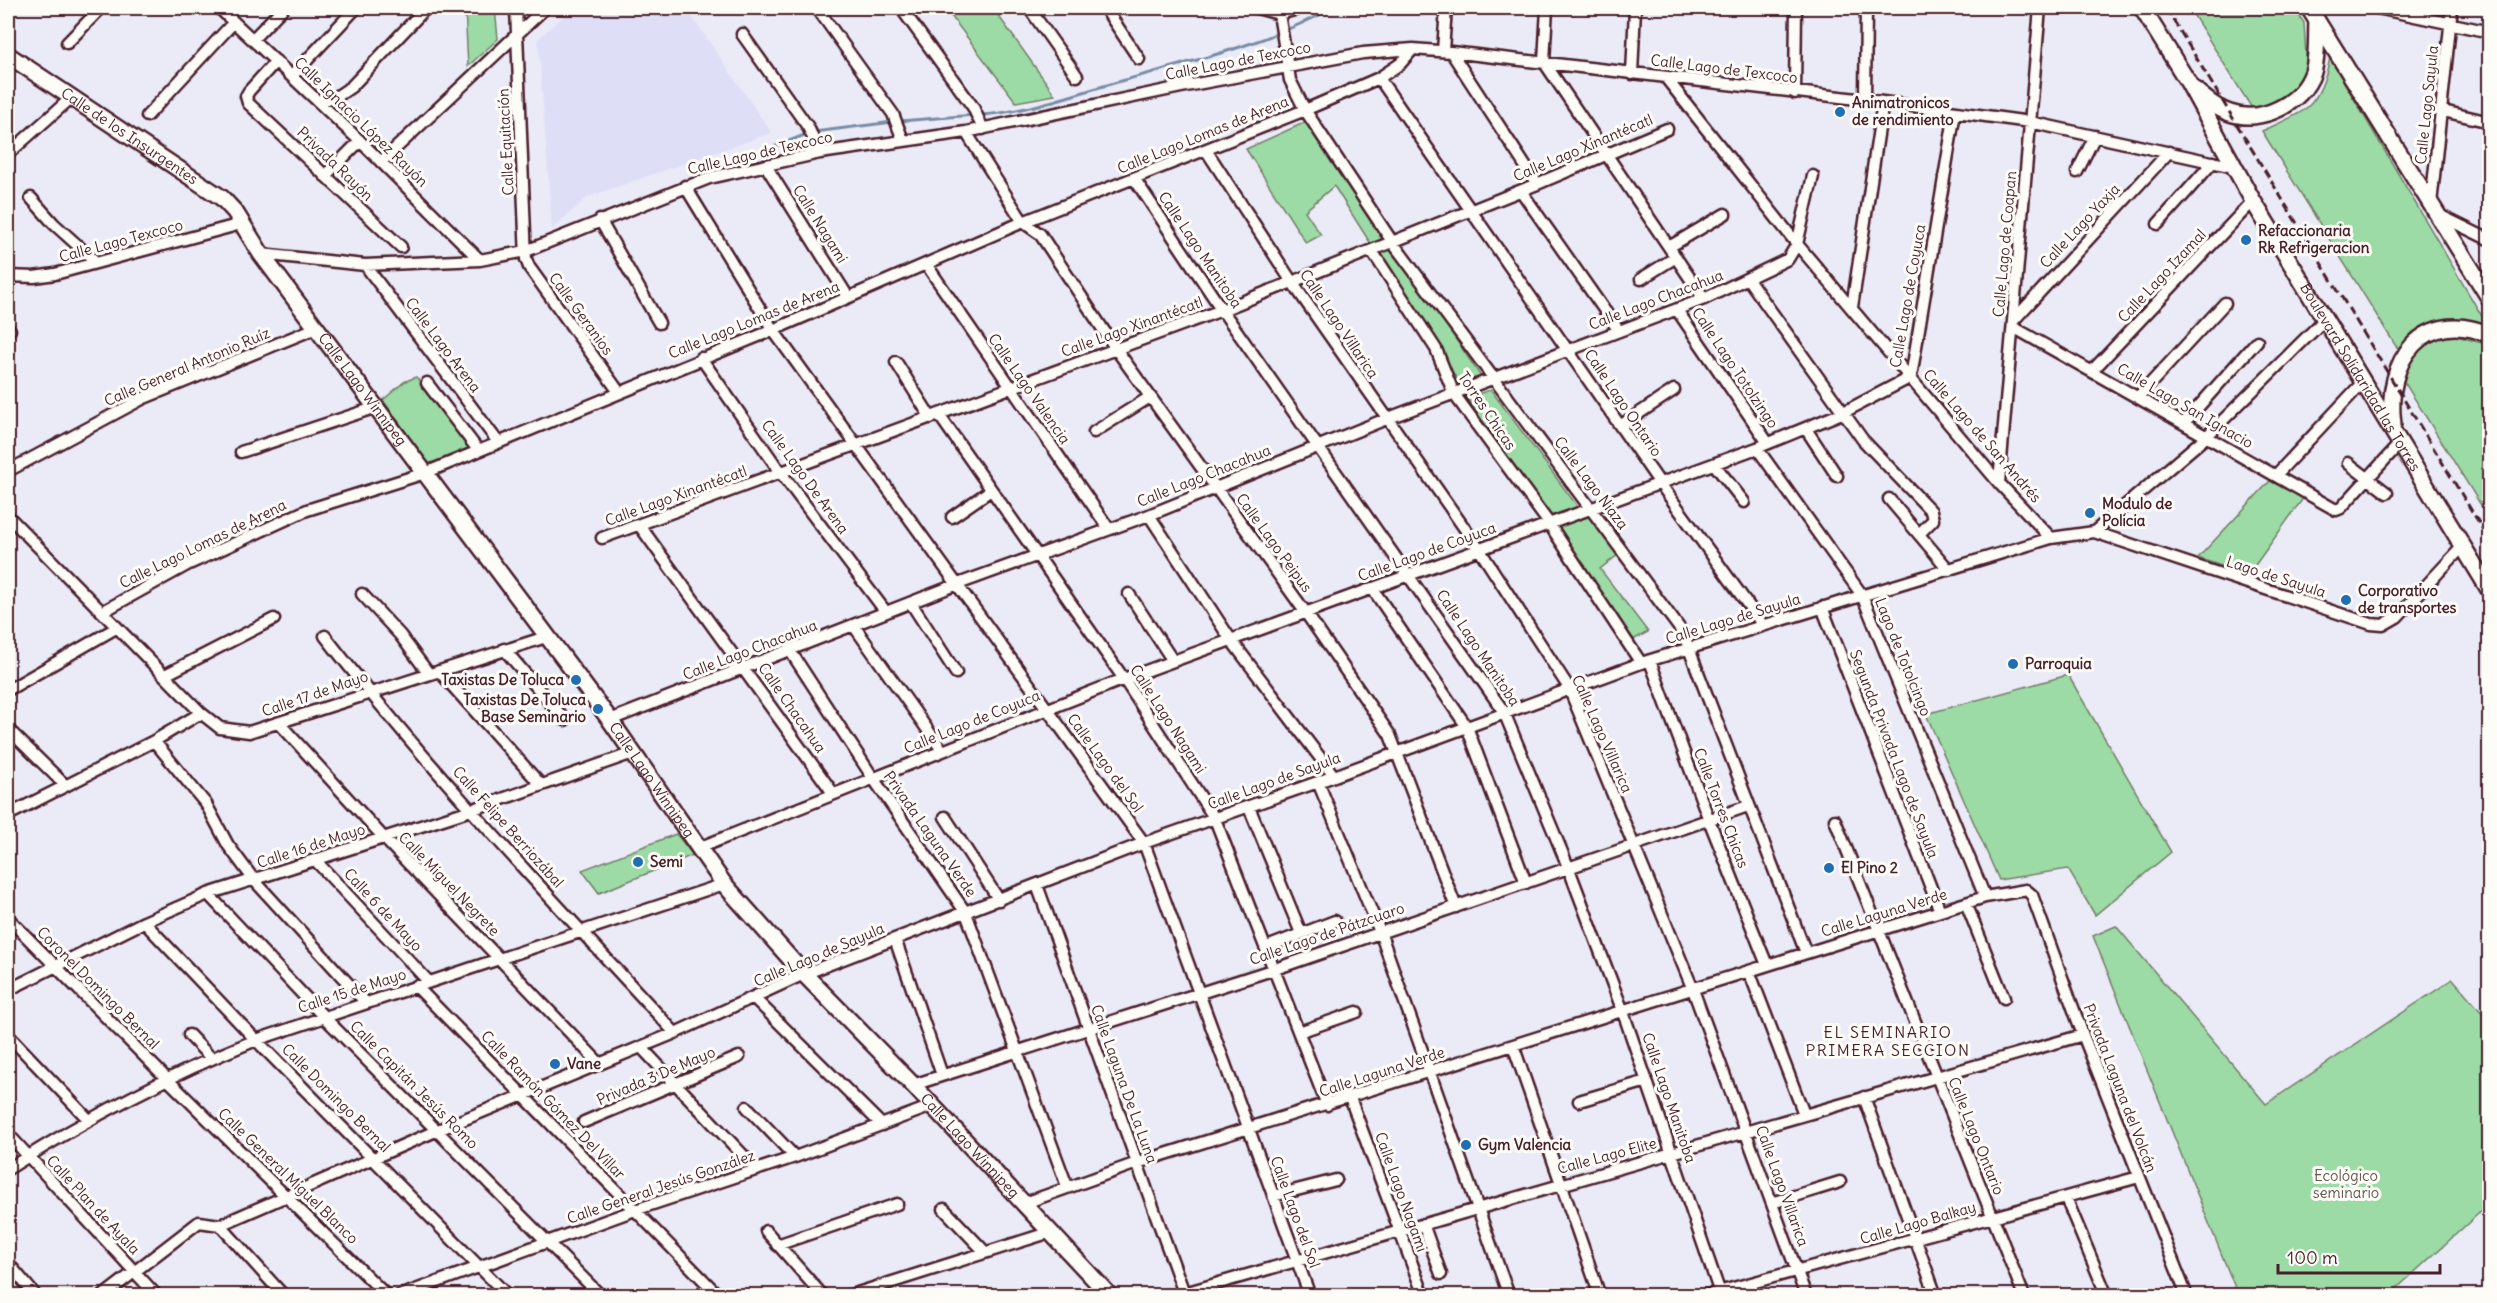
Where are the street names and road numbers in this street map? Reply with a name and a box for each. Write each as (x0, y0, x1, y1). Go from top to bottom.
street label: Calle Lago de Texcoco (1164, 37, 1312, 84)
street label: Calle Lago Sayula (2411, 44, 2442, 165)
street label: Calle Lago de Texcoco (1650, 50, 1799, 87)
street label: Calle Ignacio López Rayón (290, 53, 432, 191)
street label: Calle de los Insurgentes (57, 83, 202, 188)
street label: Calle Equitación (493, 88, 518, 196)
street label: Calle Lago Lomas de Arena (1114, 91, 1292, 178)
street label: Calle Lago Xinantécatl (1510, 110, 1655, 186)
street label: Privada Rayón (293, 123, 378, 205)
street label: Calle Lago de Texcoco (686, 127, 834, 178)
street label: Calle Lago de Coapan (1989, 170, 2020, 318)
street label: Calle Lago Yaxja (2036, 179, 2124, 272)
street label: Calle Nagami (789, 181, 852, 266)
street label: Calle Lago Manitoba (1154, 188, 1247, 312)
street label: Calle Lago Texcoco (57, 215, 185, 266)
street label: Calle Lago de Coyuca (1886, 222, 1930, 369)
street label: Calle Lago Izamal (2113, 225, 2210, 326)
street label: Calle Lago Chacahua (1586, 265, 1726, 334)
street label: Calle Lago Villarica (1296, 266, 1383, 382)
street label: Calle Geranios (545, 269, 618, 359)
street label: Calle Lago Lomas de Arena (665, 276, 843, 363)
street label: Boulevard Solidaridad las Torres (2296, 279, 2425, 475)
street label: Calle Lago Xinantécatl (1058, 292, 1205, 361)
street label: Calle Lago Arena (401, 293, 486, 396)
street label: Calle Lago Totolzingo (1688, 304, 1783, 432)
street label: Calle General Antonio Ruíz (101, 323, 273, 410)
street label: Calle Lago Winnipeg (314, 329, 411, 449)
street label: Calle Lago Valencia (984, 330, 1075, 448)
street label: Calle Lago Ontario (1581, 345, 1666, 460)
street label: Calle Lago San Ignacio (2114, 359, 2257, 452)
street label: Calle Lago de San Andrés (1919, 365, 2046, 507)
street label: Torres Chicas (1454, 368, 1521, 454)
street label: Calle Lago De Arena (758, 416, 853, 538)
street label: Calle Lago Niaza (1550, 432, 1633, 533)
street label: Calle Lago Chacahua (1134, 440, 1274, 511)
street label: Calle Lago Xinantécatl (602, 461, 749, 530)
street label: Calle Lago Peipus (1232, 490, 1317, 596)
street label: Calle Lago Lomas de Arena (116, 495, 290, 592)
street label: Calle Lago de Coyuca (1355, 518, 1499, 585)
street label: Lago de Sayula (2224, 552, 2329, 602)
street label: Calle Lago Manitoba (1432, 586, 1525, 710)
street label: Calle Lago de Sayula (1663, 589, 1803, 648)
street label: Lago de Totolcingo (1871, 595, 1936, 719)
street label: Calle Lago Chacahua (680, 615, 820, 684)
street label: Segunda Privada Lago de Sayula (1846, 647, 1943, 861)
street label: Calle Chacahua (754, 659, 831, 757)
street label: Calle Lago Nagami (1126, 661, 1211, 777)
street label: Calle 17 de Mayo (259, 666, 371, 721)
street label: Calle Lago Villarica (1568, 672, 1637, 796)
street label: Calle Lago de Coyuca (901, 685, 1043, 758)
street label: Calle Lago del Sol (1063, 710, 1148, 816)
street label: Calle Lago Winnipeg (605, 718, 699, 841)
street label: Calle Torres Chicas (1690, 745, 1753, 871)
street label: Calle Lago de Sayula (1205, 748, 1343, 813)
street label: Calle Felipe Berriozábal (449, 762, 568, 891)
street label: Privada Laguna Verde (880, 767, 981, 900)
street label: Calle 16 de Mayo (254, 819, 367, 872)
street label: Calle Miguel Negrete (395, 828, 504, 940)
street label: Calle 6 de Mayo (340, 864, 427, 955)
street label: Calle Laguna Verde (1818, 884, 1949, 941)
street label: Calle Lago de Pátzcuaro (1247, 898, 1407, 969)
street label: Calle Lago de Sayula (751, 918, 887, 991)
street label: Coronel Domingo Bernal (33, 922, 164, 1053)
street label: Calle 15 de Mayo (295, 964, 408, 1017)
street label: Privada Laguna del Volcán (2080, 1001, 2161, 1175)
street label: Calle Laguna De La Luna (1087, 1002, 1162, 1166)
street label: Calle Capitán Jesús Romo (346, 1016, 483, 1153)
street label: Calle Ramón Gómez Del Villar (477, 1026, 630, 1183)
street label: Calle Lago Manitoba (1638, 1030, 1701, 1166)
street label: Calle Domingo Bernal (278, 1039, 395, 1156)
street label: Privada 3 De Mayo (594, 1042, 718, 1109)
street label: Calle Laguna Verde (1317, 1042, 1447, 1101)
street label: Calle Lago Ontario (1944, 1074, 2009, 1197)
street label: Calle Lago Winnipeg (917, 1089, 1024, 1202)
street label: Calle General Miguel Blanco (214, 1104, 362, 1248)
street label: Calle Lago Villarica (1752, 1123, 1813, 1249)
street label: Calle Lago Nagami (1371, 1129, 1432, 1254)
street label: Calle Lago Elite (1555, 1133, 1659, 1178)
street label: Calle General Jesús González (564, 1145, 757, 1228)
street label: Calle Plan de Ayala (42, 1151, 145, 1259)
street label: Calle Lago del Sol (1266, 1153, 1324, 1270)
street label: Calle Lago Balkay (1858, 1197, 1978, 1248)

